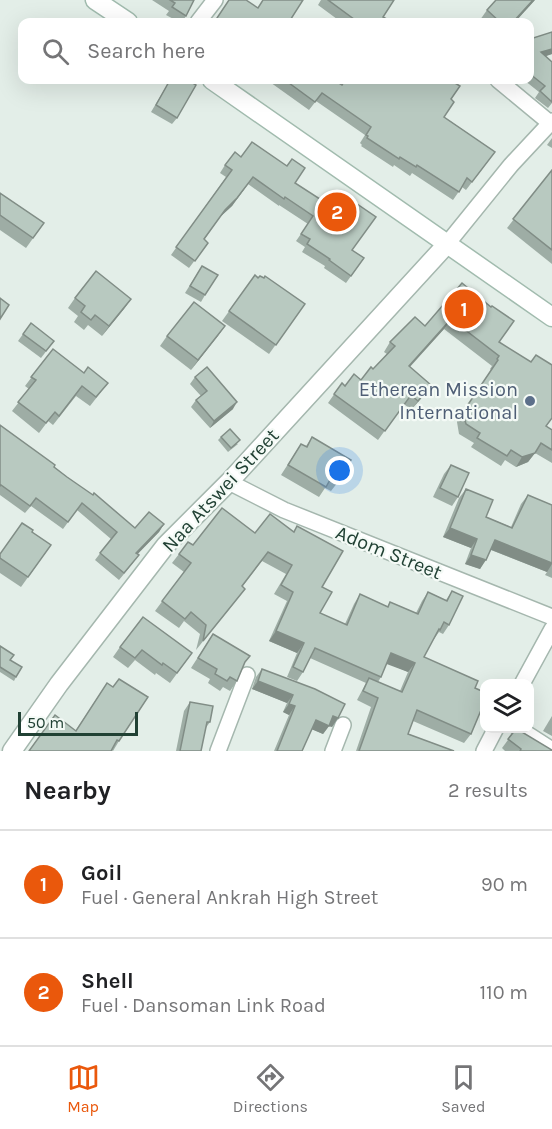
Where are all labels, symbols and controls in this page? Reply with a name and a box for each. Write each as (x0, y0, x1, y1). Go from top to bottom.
search box (18, 18, 534, 84)
icon: search (39, 35, 72, 68)
text: Search here (87, 38, 205, 64)
pin: 2 (318, 190, 356, 234)
pin: 1 (444, 286, 484, 332)
place label: Etherean Mission International (359, 378, 518, 424)
marker: Etherean Mission International (523, 394, 537, 408)
street label: Naa Atswei Street (157, 424, 284, 557)
your location (325, 456, 354, 485)
street label: Adom Street (332, 521, 446, 584)
map controls (480, 679, 534, 733)
button: layers (480, 679, 534, 733)
scale bar (18, 709, 138, 736)
text: 50 m (27, 713, 64, 732)
text: Nearby (24, 775, 111, 806)
text: 2 results (448, 779, 528, 802)
text: Goil (81, 860, 122, 886)
text: 1 (40, 873, 47, 896)
text: 90 m (481, 873, 528, 896)
text: Fuel · General Ankrah High Street (81, 886, 378, 909)
text: Shell (81, 968, 134, 994)
text: 2 (37, 981, 50, 1004)
text: 110 m (479, 981, 528, 1004)
text: Fuel · Dansoman Link Road (81, 994, 326, 1017)
tab: Map (67, 1061, 100, 1116)
tab: Directions (233, 1061, 308, 1116)
tab: Saved (441, 1061, 485, 1116)

